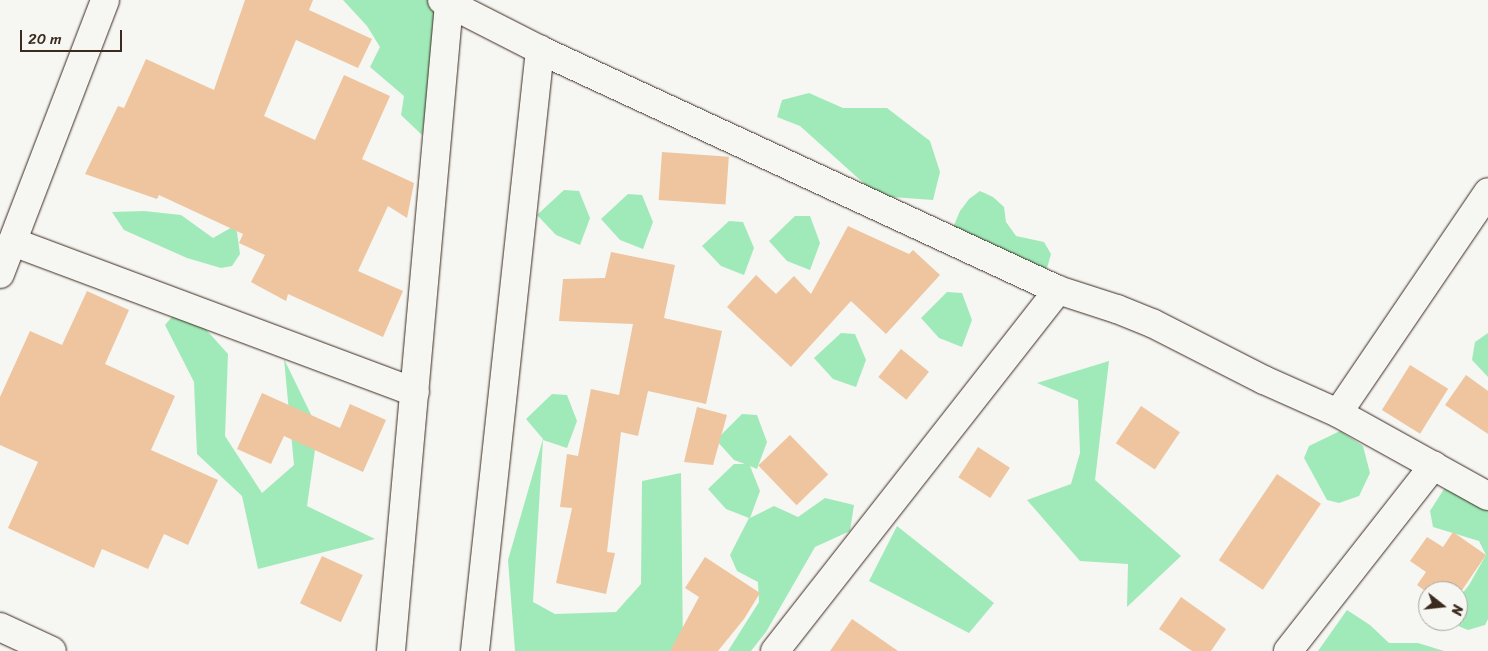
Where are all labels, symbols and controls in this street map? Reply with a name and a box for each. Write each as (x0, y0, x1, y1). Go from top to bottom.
scale bar (22, 20, 125, 52)
text: 20 m (28, 26, 62, 52)
north arrow (1418, 581, 1468, 631)
text: N (1444, 602, 1470, 618)

